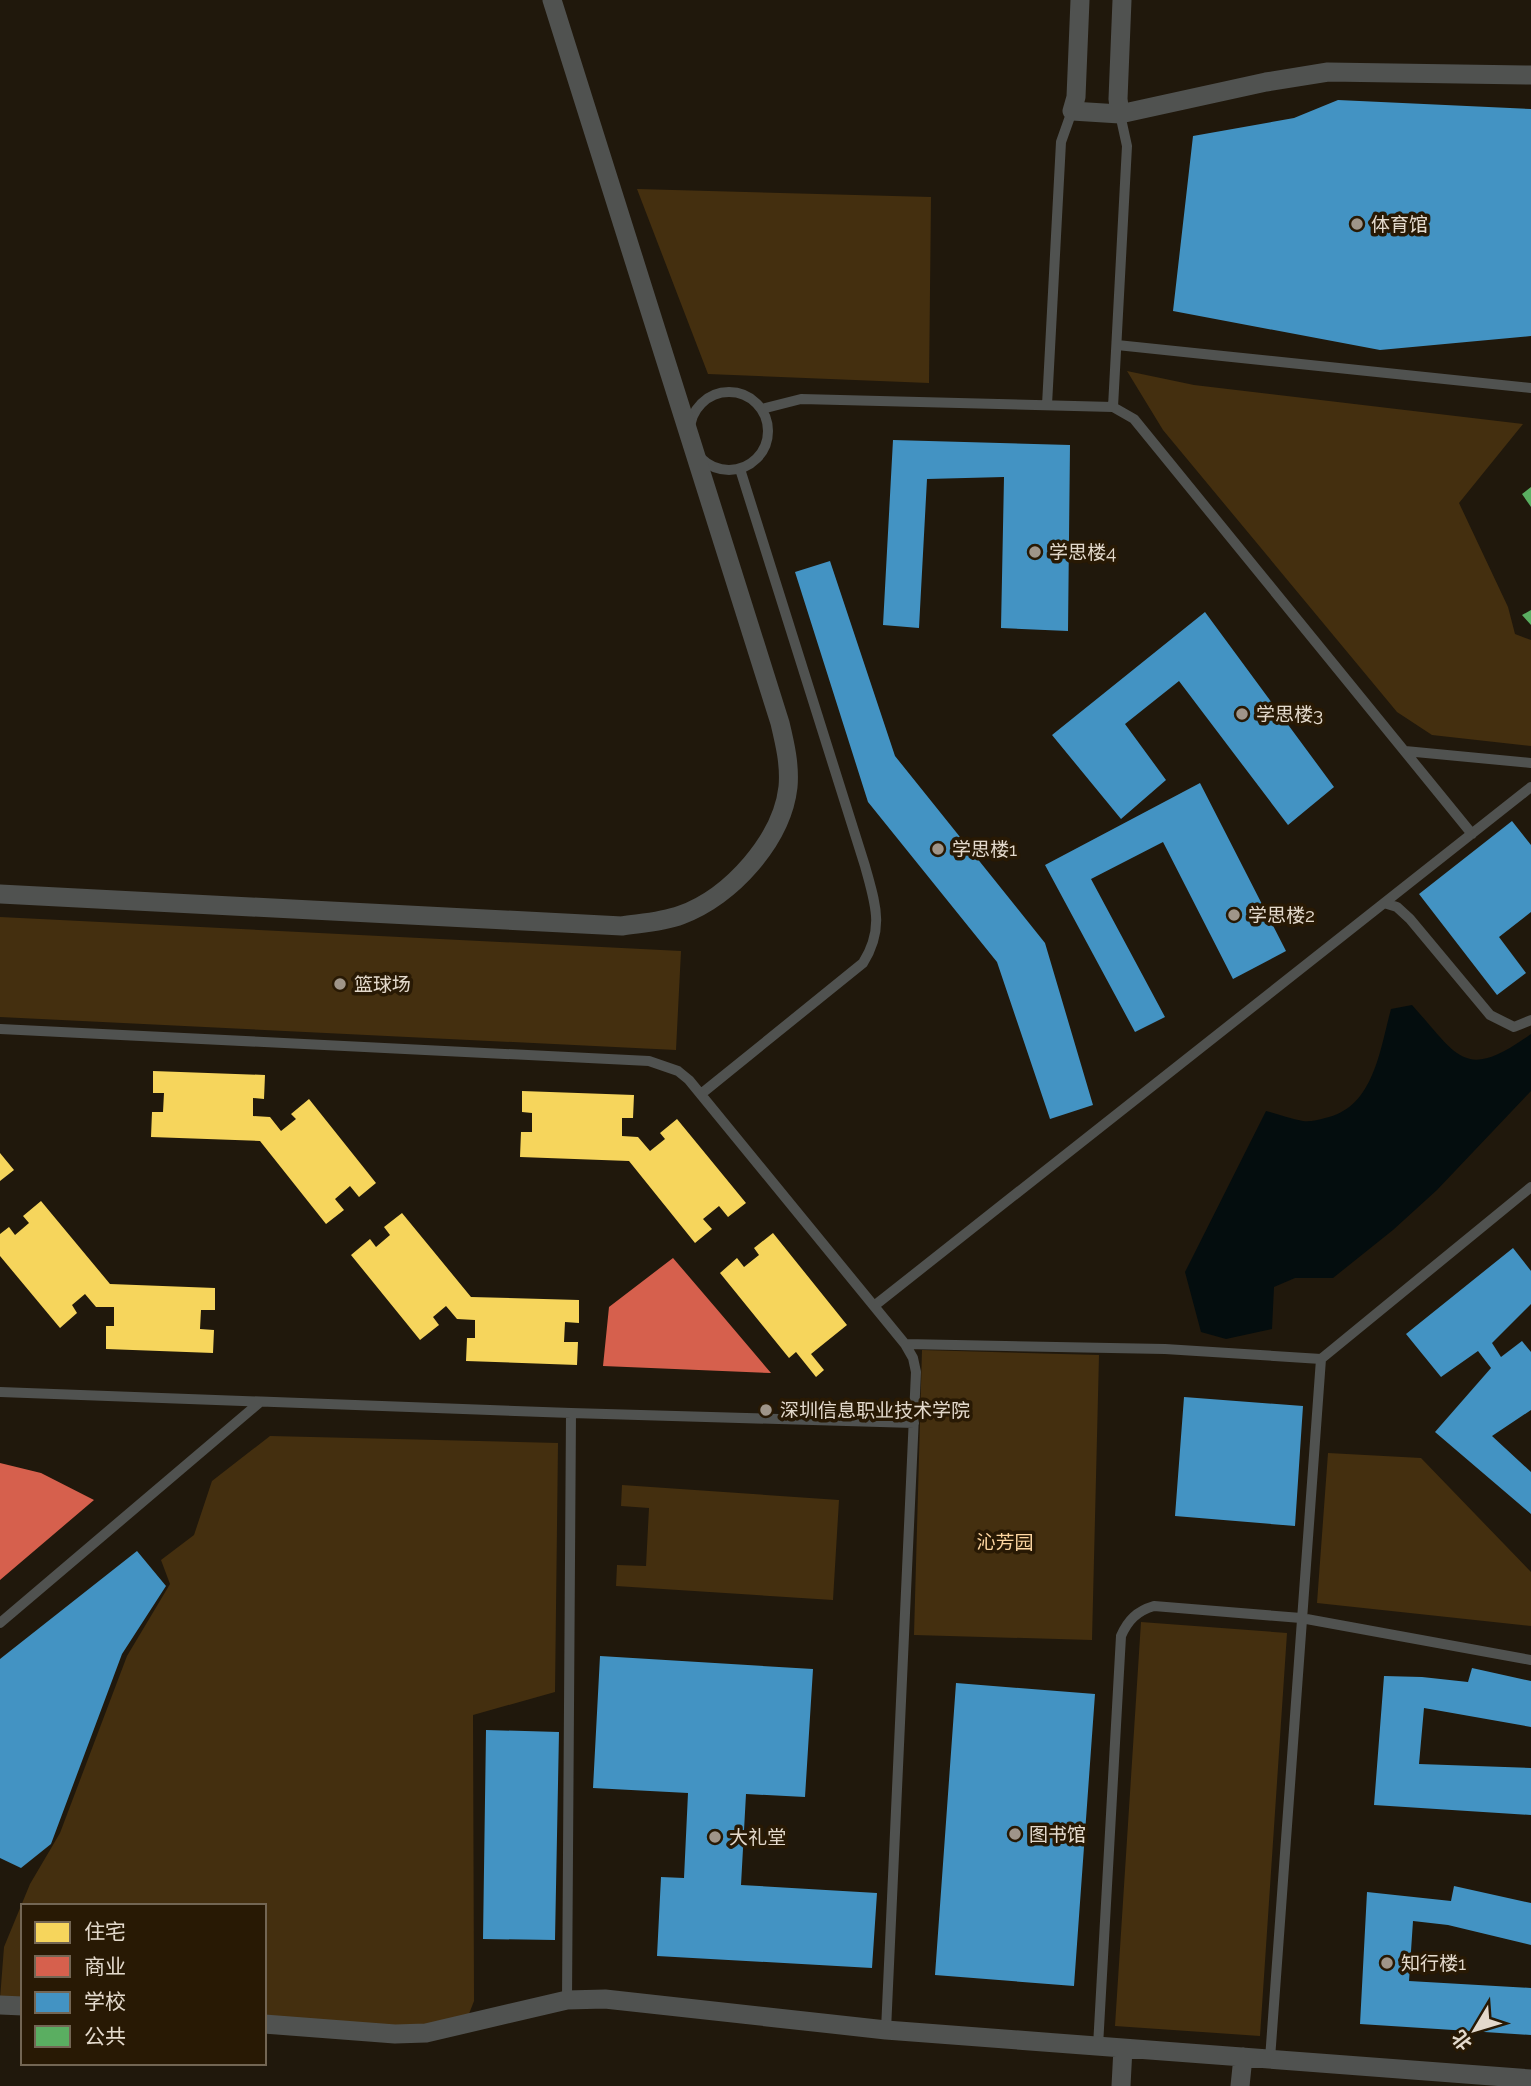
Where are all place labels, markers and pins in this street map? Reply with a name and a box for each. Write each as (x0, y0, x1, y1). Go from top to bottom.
place label: 体育馆 (1371, 213, 1428, 235)
marker: 体育馆 (1349, 216, 1365, 232)
place label: 学思楼4 (1049, 541, 1116, 563)
marker: 学思楼4 (1027, 544, 1043, 560)
place label: 学思楼3 (1256, 703, 1323, 725)
marker: 学思楼3 (1234, 706, 1250, 722)
place label: 学思楼1 (952, 838, 1017, 860)
marker: 学思楼1 (930, 841, 946, 857)
place label: 学思楼2 (1248, 904, 1315, 926)
marker: 学思楼2 (1226, 907, 1242, 923)
place label: 篮球场 (354, 973, 411, 995)
marker: 篮球场 (332, 976, 348, 992)
place label: 深圳信息职业技术学院 (780, 1399, 970, 1421)
marker: 深圳信息职业技术学院 (758, 1402, 774, 1418)
place label: 图书馆 (1029, 1823, 1086, 1845)
place label: 大礼堂 (729, 1826, 786, 1848)
marker: 图书馆 (1007, 1826, 1023, 1842)
marker: 大礼堂 (707, 1829, 723, 1845)
place label: 知行楼1 (1401, 1952, 1466, 1974)
marker: 知行楼1 (1379, 1955, 1395, 1971)

